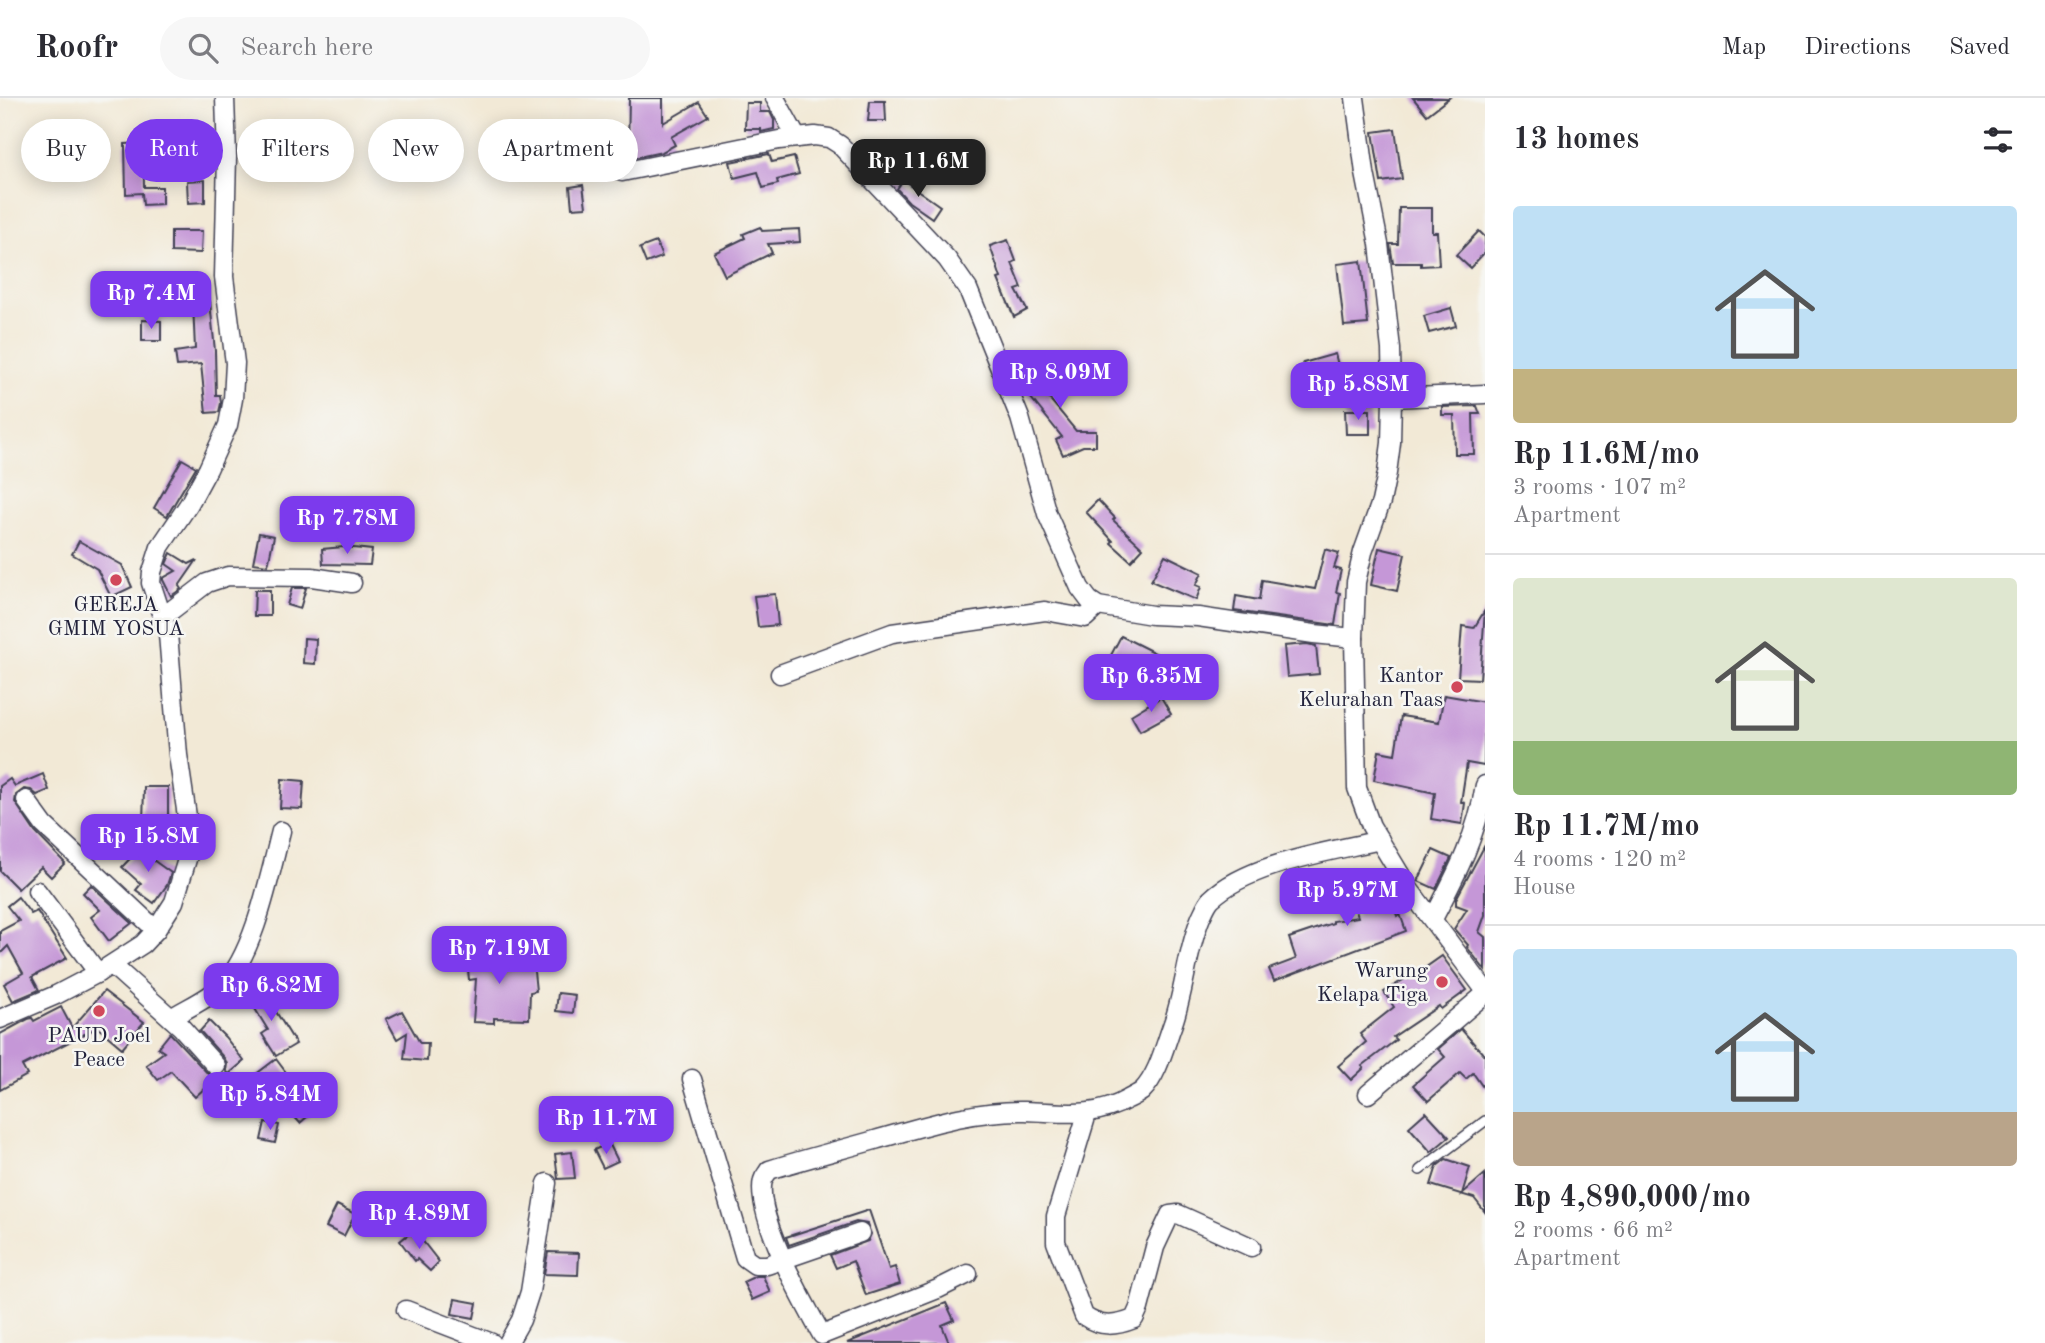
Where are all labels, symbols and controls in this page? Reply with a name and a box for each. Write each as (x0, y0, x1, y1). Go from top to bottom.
search box (160, 17, 650, 80)
icon: search (184, 29, 222, 67)
text: Roofr (35, 32, 118, 65)
text: Search here (240, 35, 373, 61)
text: Map (1722, 36, 1766, 60)
text: Directions (1804, 36, 1911, 60)
text: Saved (1949, 36, 2010, 60)
chip: Buy (21, 119, 111, 182)
chip: Rent (125, 119, 223, 182)
chip: Filters (237, 119, 354, 182)
chip: New (368, 119, 464, 182)
chip: Apartment (478, 119, 638, 182)
icon: filters (1979, 121, 2017, 159)
text: 13 homes (1513, 125, 1639, 155)
pin: Rp 11.6M (846, 140, 990, 199)
text: Rp 11.6M (867, 150, 969, 173)
icon: home (1702, 251, 1828, 377)
pin: Rp 7.4M (86, 272, 216, 331)
text: Rp 7.4M (106, 282, 196, 305)
pin: Rp 8.09M (988, 350, 1132, 410)
text: Rp 8.09M (1009, 361, 1111, 384)
pin: Rp 5.88M (1286, 362, 1430, 422)
text: Rp 5.88M (1307, 373, 1409, 396)
text: Rp 11.6M/mo (1513, 440, 1700, 470)
text: 3 rooms · 107 m² (1513, 476, 1686, 499)
pin: Rp 7.78M (275, 496, 419, 556)
text: Apartment (1513, 504, 1621, 527)
text: Rp 7.78M (296, 507, 398, 530)
marker: GEREJA GMIM YOSUA (108, 572, 124, 588)
place label: GEREJA GMIM YOSUA (48, 595, 184, 640)
icon: home (1702, 623, 1828, 749)
pin: Rp 6.35M (1079, 654, 1223, 714)
text: Rp 6.35M (1100, 665, 1202, 688)
place label: Kantor Kelurahan Taas (1299, 666, 1443, 711)
marker: Kantor Kelurahan Taas (1449, 679, 1465, 695)
text: Rp 11.7M/mo (1513, 812, 1700, 842)
pin: Rp 15.8M (76, 814, 220, 874)
text: Rp 15.8M (97, 825, 199, 848)
text: 4 rooms · 120 m² (1513, 848, 1686, 871)
pin: Rp 5.97M (1275, 868, 1419, 928)
text: House (1513, 876, 1575, 899)
text: Rp 5.97M (1296, 879, 1398, 902)
pin: Rp 7.19M (427, 926, 571, 986)
text: Rp 7.19M (448, 937, 550, 960)
place label: Warung Kelapa Tiga (1317, 961, 1429, 1006)
pin: Rp 6.82M (199, 964, 343, 1023)
text: Rp 6.82M (220, 974, 322, 997)
marker: Warung Kelapa Tiga (1434, 974, 1450, 990)
icon: home (1702, 994, 1828, 1120)
marker: PAUD Joel Peace (91, 1003, 107, 1019)
place label: PAUD Joel Peace (48, 1026, 151, 1071)
pin: Rp 5.84M (198, 1072, 342, 1132)
text: Rp 5.84M (219, 1083, 321, 1106)
pin: Rp 11.7M (534, 1096, 678, 1156)
text: Rp 11.7M (555, 1107, 657, 1130)
text: Rp 4,890,000/mo (1513, 1183, 1751, 1213)
pin: Rp 4.89M (347, 1192, 491, 1251)
text: Rp 4.89M (368, 1202, 470, 1225)
text: 2 rooms · 66 m² (1513, 1219, 1673, 1242)
text: Apartment (1513, 1247, 1621, 1270)

